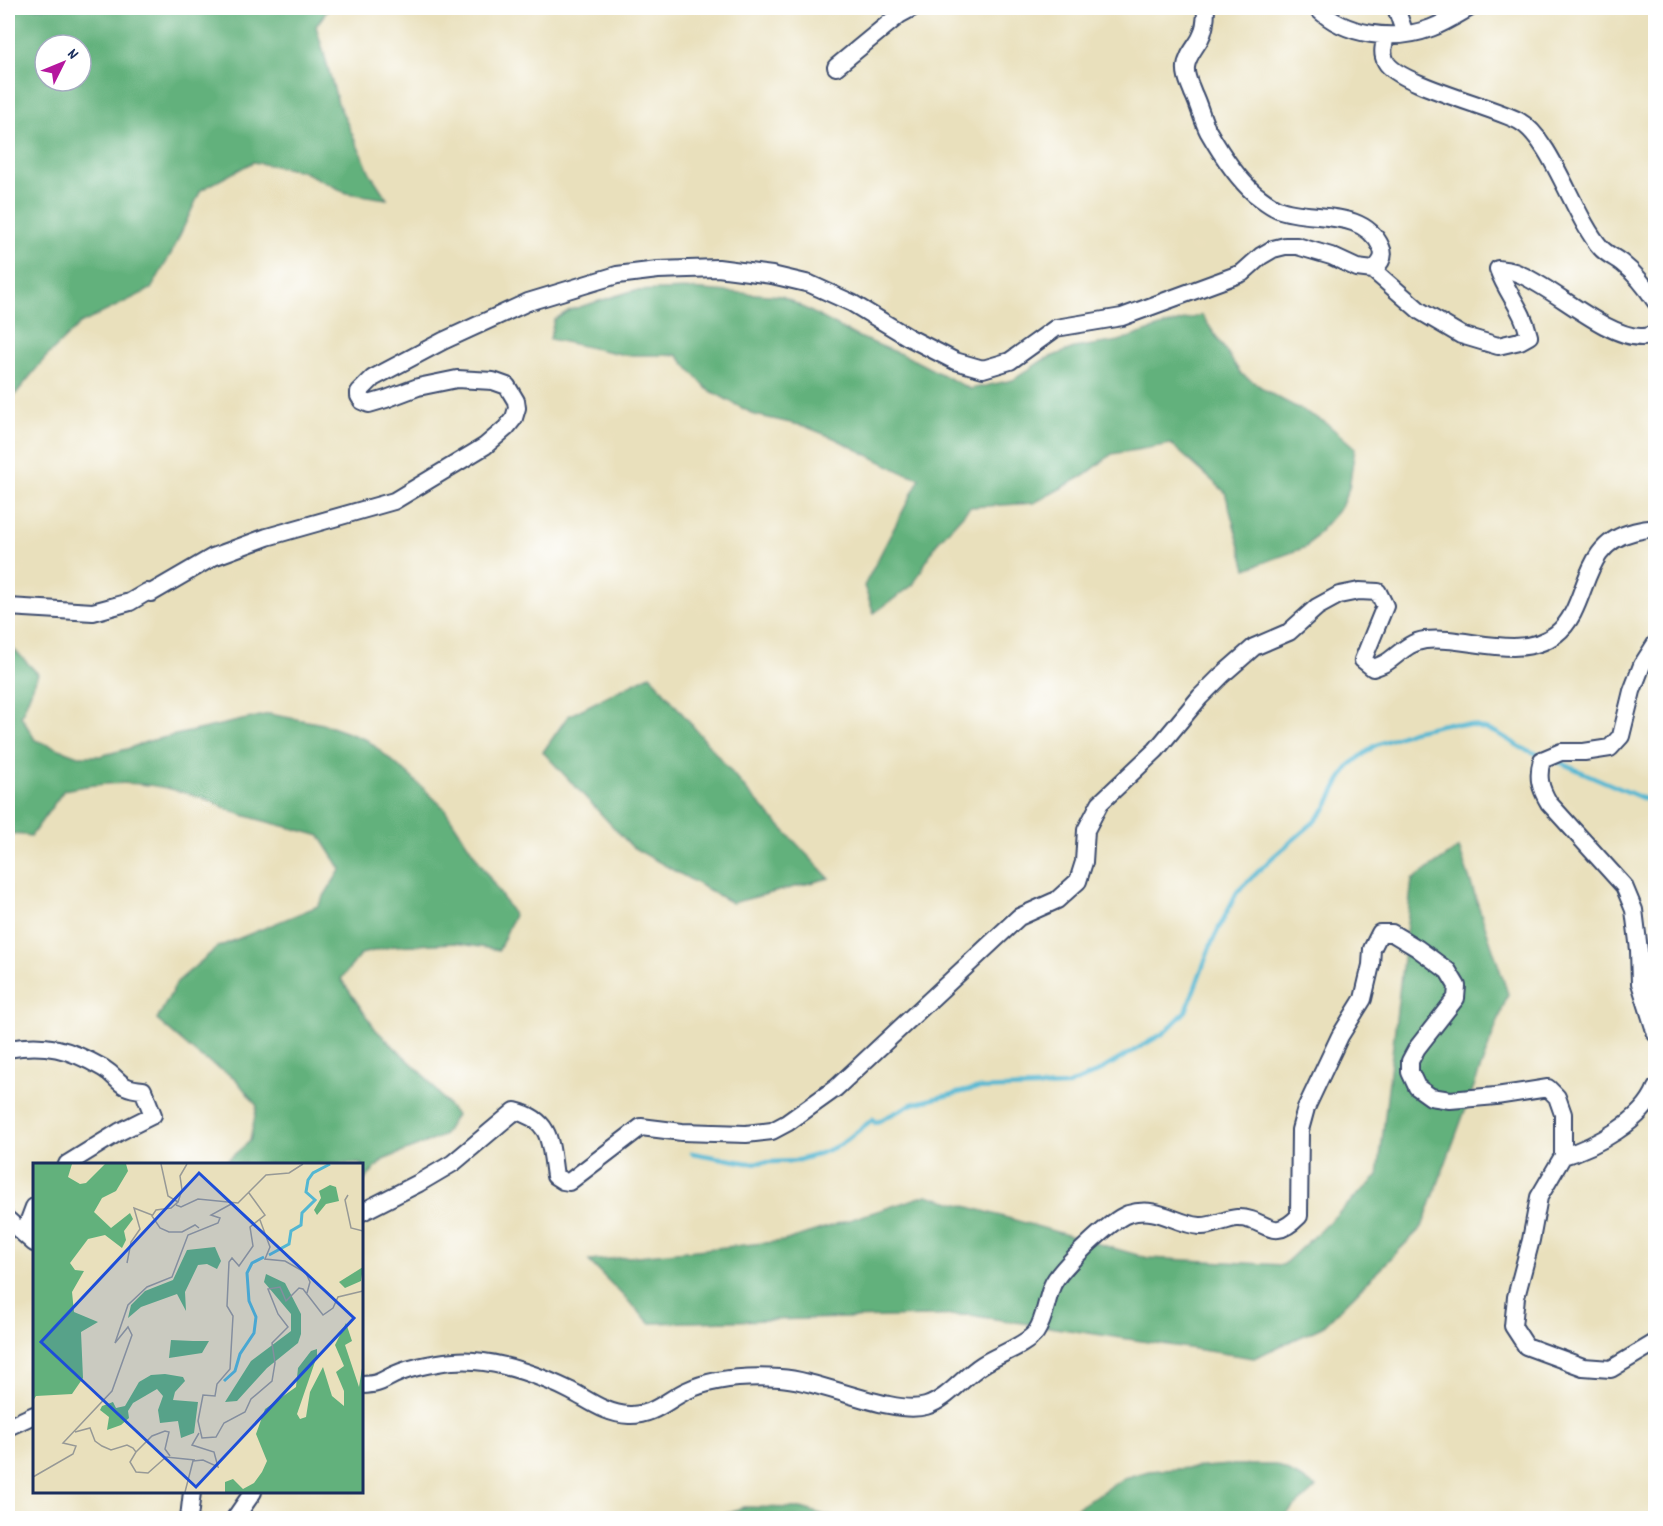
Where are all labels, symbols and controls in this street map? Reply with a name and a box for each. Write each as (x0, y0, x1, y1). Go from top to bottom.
north arrow (33, 33, 93, 93)
text: N (61, 44, 83, 65)
inset map (33, 1163, 363, 1493)

